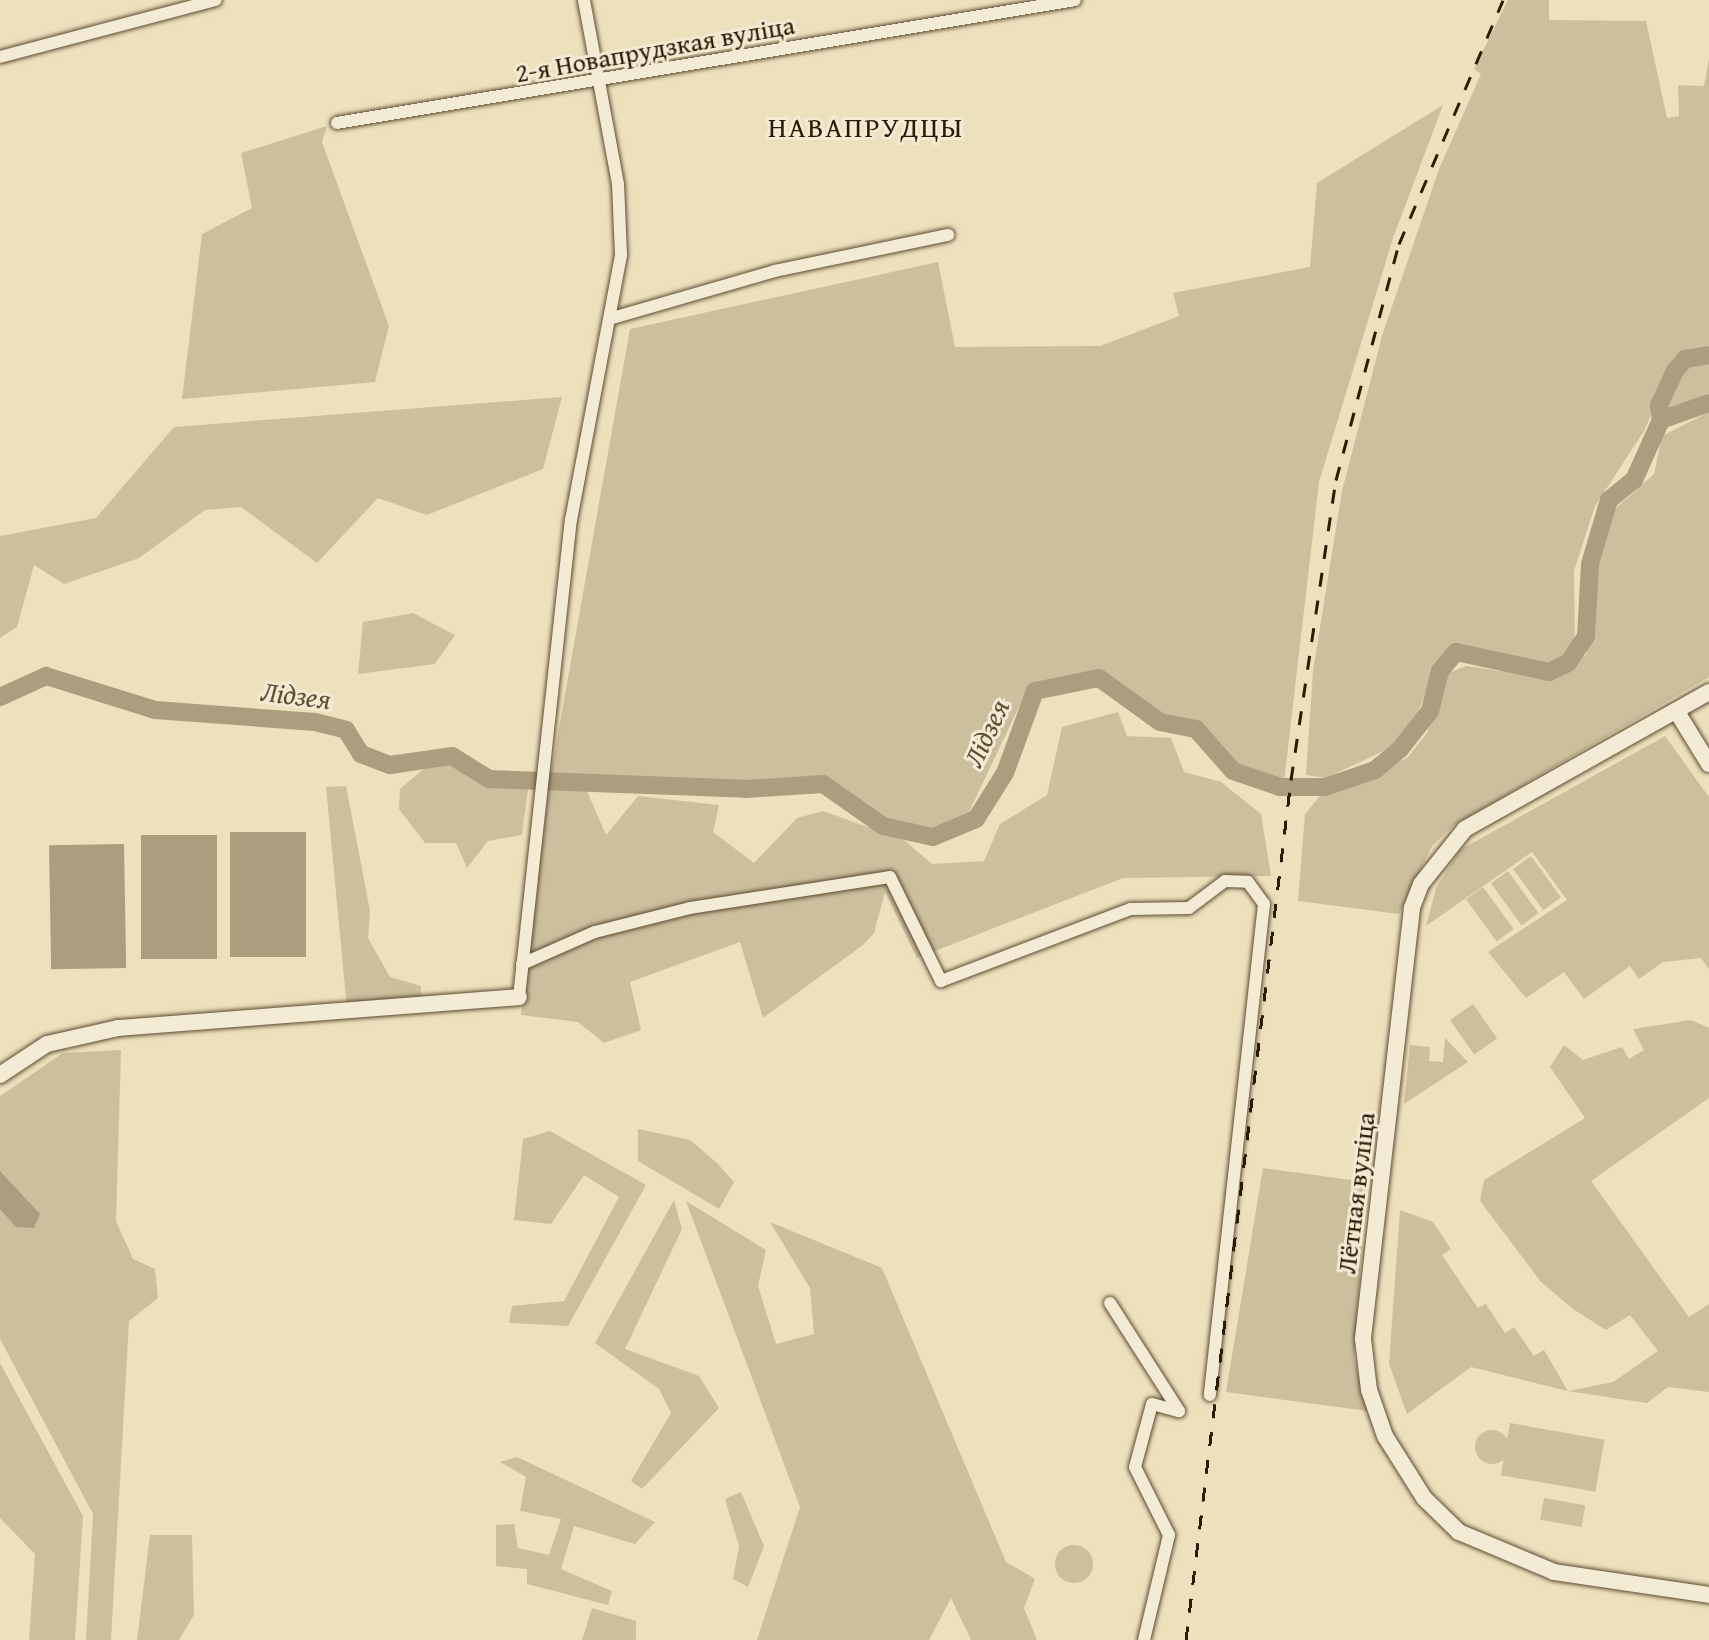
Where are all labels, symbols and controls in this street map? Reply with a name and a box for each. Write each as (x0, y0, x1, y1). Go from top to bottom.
street label: 2-я Новапрудзкая вуліца (513, 9, 797, 89)
district label: НАВАПРУДЦЫ (768, 110, 964, 144)
water label: Лідзея (259, 674, 333, 716)
water label: Лідзея (956, 694, 1016, 772)
street label: Лётная вуліца (1331, 1111, 1381, 1275)

